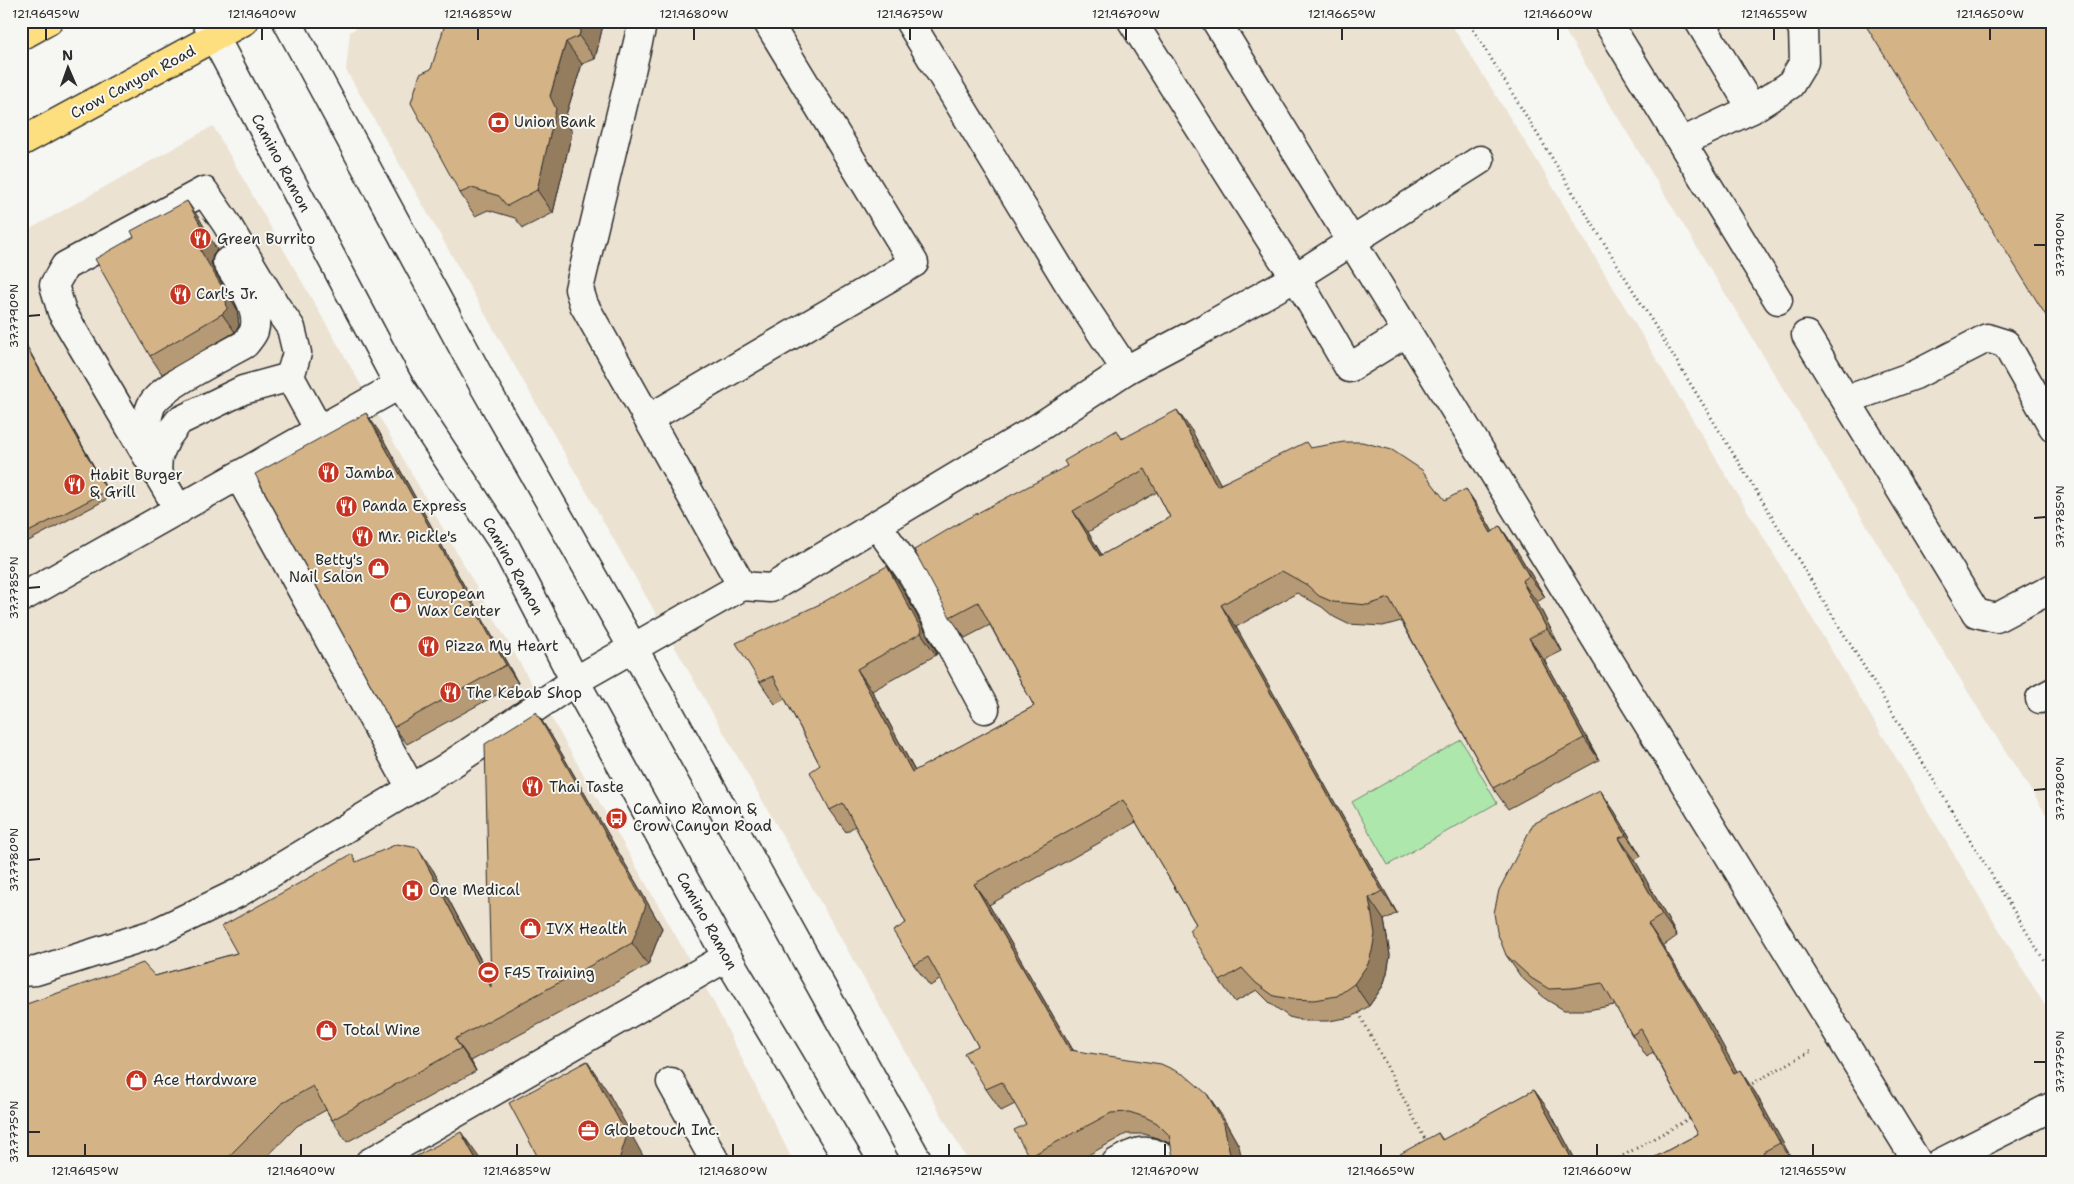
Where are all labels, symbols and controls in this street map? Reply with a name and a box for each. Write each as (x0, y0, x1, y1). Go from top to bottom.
text: 121.9695°W (12, 6, 80, 22)
text: 121.9690°W (228, 6, 296, 22)
text: 121.9685°W (444, 6, 512, 22)
text: 121.9680°W (660, 6, 728, 22)
text: 121.9675°W (877, 6, 943, 22)
text: 121.9670°W (1092, 6, 1160, 22)
text: 121.9665°W (1308, 6, 1376, 22)
text: 121.9660°W (1523, 6, 1593, 22)
text: 121.9655°W (1741, 6, 1807, 22)
text: 121.9650°W (1956, 6, 2024, 22)
street label: Crow Canyon Road (67, 40, 199, 123)
north arrow (42, 42, 92, 92)
text: N (62, 46, 73, 64)
street label: Camino Ramon (247, 110, 315, 216)
bank icon: Union Bank (486, 110, 510, 134)
place label: Union Bank (514, 112, 596, 132)
text: 37.7790°N (2052, 213, 2068, 277)
restaurant icon: Green Burrito (189, 227, 213, 251)
place label: Green Burrito (217, 229, 315, 249)
restaurant icon: Carl's Jr. (168, 282, 192, 306)
text: 37.7790°N (6, 284, 22, 348)
place label: Carl's Jr. (196, 284, 258, 304)
restaurant icon: Jamba (317, 461, 341, 485)
place label: Jamba (345, 463, 395, 483)
place label: Habit Burger & Grill (90, 465, 183, 502)
restaurant icon: Habit Burger & Grill (62, 472, 86, 496)
text: 37.7785°N (2052, 485, 2068, 549)
restaurant icon: Panda Express (334, 494, 358, 518)
place label: Panda Express (362, 496, 467, 516)
street label: Camino Ramon (478, 514, 548, 618)
restaurant icon: Mr. Pickle's (350, 525, 374, 549)
place label: Mr. Pickle's (378, 527, 457, 547)
place label: Betty's Nail Salon (289, 550, 363, 587)
text: 37.7785°N (6, 556, 22, 620)
shop icon: Betty's Nail Salon (367, 557, 391, 581)
place label: European Wax Center (417, 584, 501, 621)
shop icon: European Wax Center (389, 591, 413, 615)
restaurant icon: Pizza My Heart (417, 634, 441, 658)
place label: Pizza My Heart (445, 636, 559, 656)
restaurant icon: The Kebab Shop (438, 681, 462, 705)
place label: The Kebab Shop (466, 683, 582, 703)
text: 37.7780°N (2052, 757, 2068, 821)
restaurant icon: Thai Taste (521, 775, 545, 799)
place label: Thai Taste (549, 777, 624, 797)
place label: Camino Ramon & Crow Canyon Road (633, 799, 772, 836)
bus stop icon: Camino Ramon & Crow Canyon Road (605, 806, 629, 830)
text: 37.7780°N (6, 828, 22, 892)
street label: Camino Ramon (672, 869, 742, 973)
hospital icon: One Medical (401, 878, 425, 902)
place label: One Medical (429, 880, 520, 900)
shop icon: IVX Health (518, 917, 542, 941)
place label: IVX Health (546, 919, 628, 939)
sports icon: F45 Training (476, 961, 500, 985)
place label: F45 Training (504, 963, 595, 983)
shop icon: Total Wine (315, 1018, 339, 1042)
place label: Total Wine (343, 1020, 421, 1040)
text: 37.7775°N (2052, 1031, 2068, 1093)
shop icon: Ace Hardware (125, 1068, 149, 1092)
place label: Ace Hardware (153, 1070, 257, 1090)
text: 37.7775°N (6, 1101, 22, 1163)
office icon: Globetouch Inc. (576, 1118, 600, 1142)
place label: Globetouch Inc. (604, 1120, 719, 1140)
text: 121.9695°W (51, 1163, 119, 1179)
text: 121.9690°W (267, 1163, 335, 1179)
text: 121.9685°W (483, 1163, 551, 1179)
text: 121.9680°W (699, 1163, 767, 1179)
text: 121.9675°W (916, 1163, 982, 1179)
text: 121.9670°W (1131, 1163, 1199, 1179)
text: 121.9665°W (1347, 1163, 1415, 1179)
text: 121.9660°W (1562, 1163, 1632, 1179)
text: 121.9655°W (1780, 1163, 1846, 1179)

